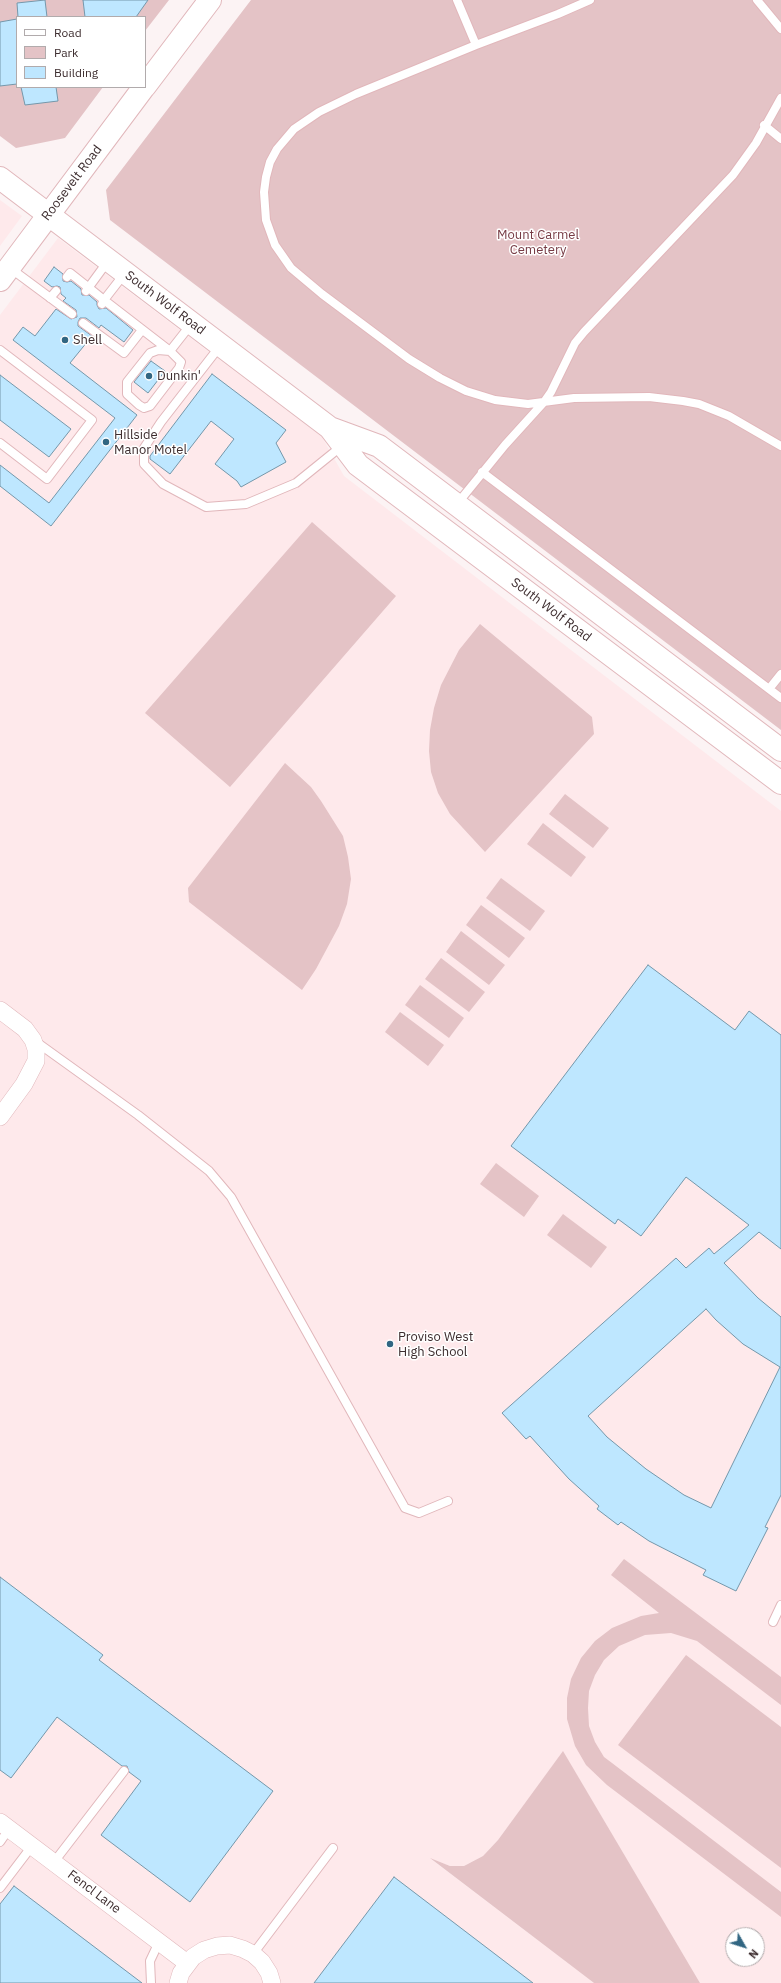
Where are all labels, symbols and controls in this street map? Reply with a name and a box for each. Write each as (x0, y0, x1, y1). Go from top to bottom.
legend (16, 16, 146, 88)
text: Road (54, 25, 82, 40)
text: Park (54, 45, 78, 60)
text: Building (54, 65, 98, 80)
street label: Roosevelt Road (39, 142, 105, 224)
park label: Mount Carmel Cemetery (497, 227, 579, 258)
street label: South Wolf Road (122, 268, 208, 338)
place label: Shell (73, 332, 102, 348)
marker: Shell (60, 335, 70, 345)
place label: Dunkin' (157, 368, 201, 384)
marker: Dunkin' (144, 371, 154, 381)
place label: Hillside Manor Motel (114, 427, 187, 458)
marker: Hillside Manor Motel (101, 437, 111, 447)
street label: South Wolf Road (508, 575, 594, 645)
place label: Proviso West High School (398, 1329, 473, 1360)
marker: Proviso West High School (385, 1339, 395, 1349)
street label: Fencl Lane (64, 1867, 124, 1917)
north arrow (725, 1927, 765, 1967)
text: N (746, 1946, 761, 1961)

